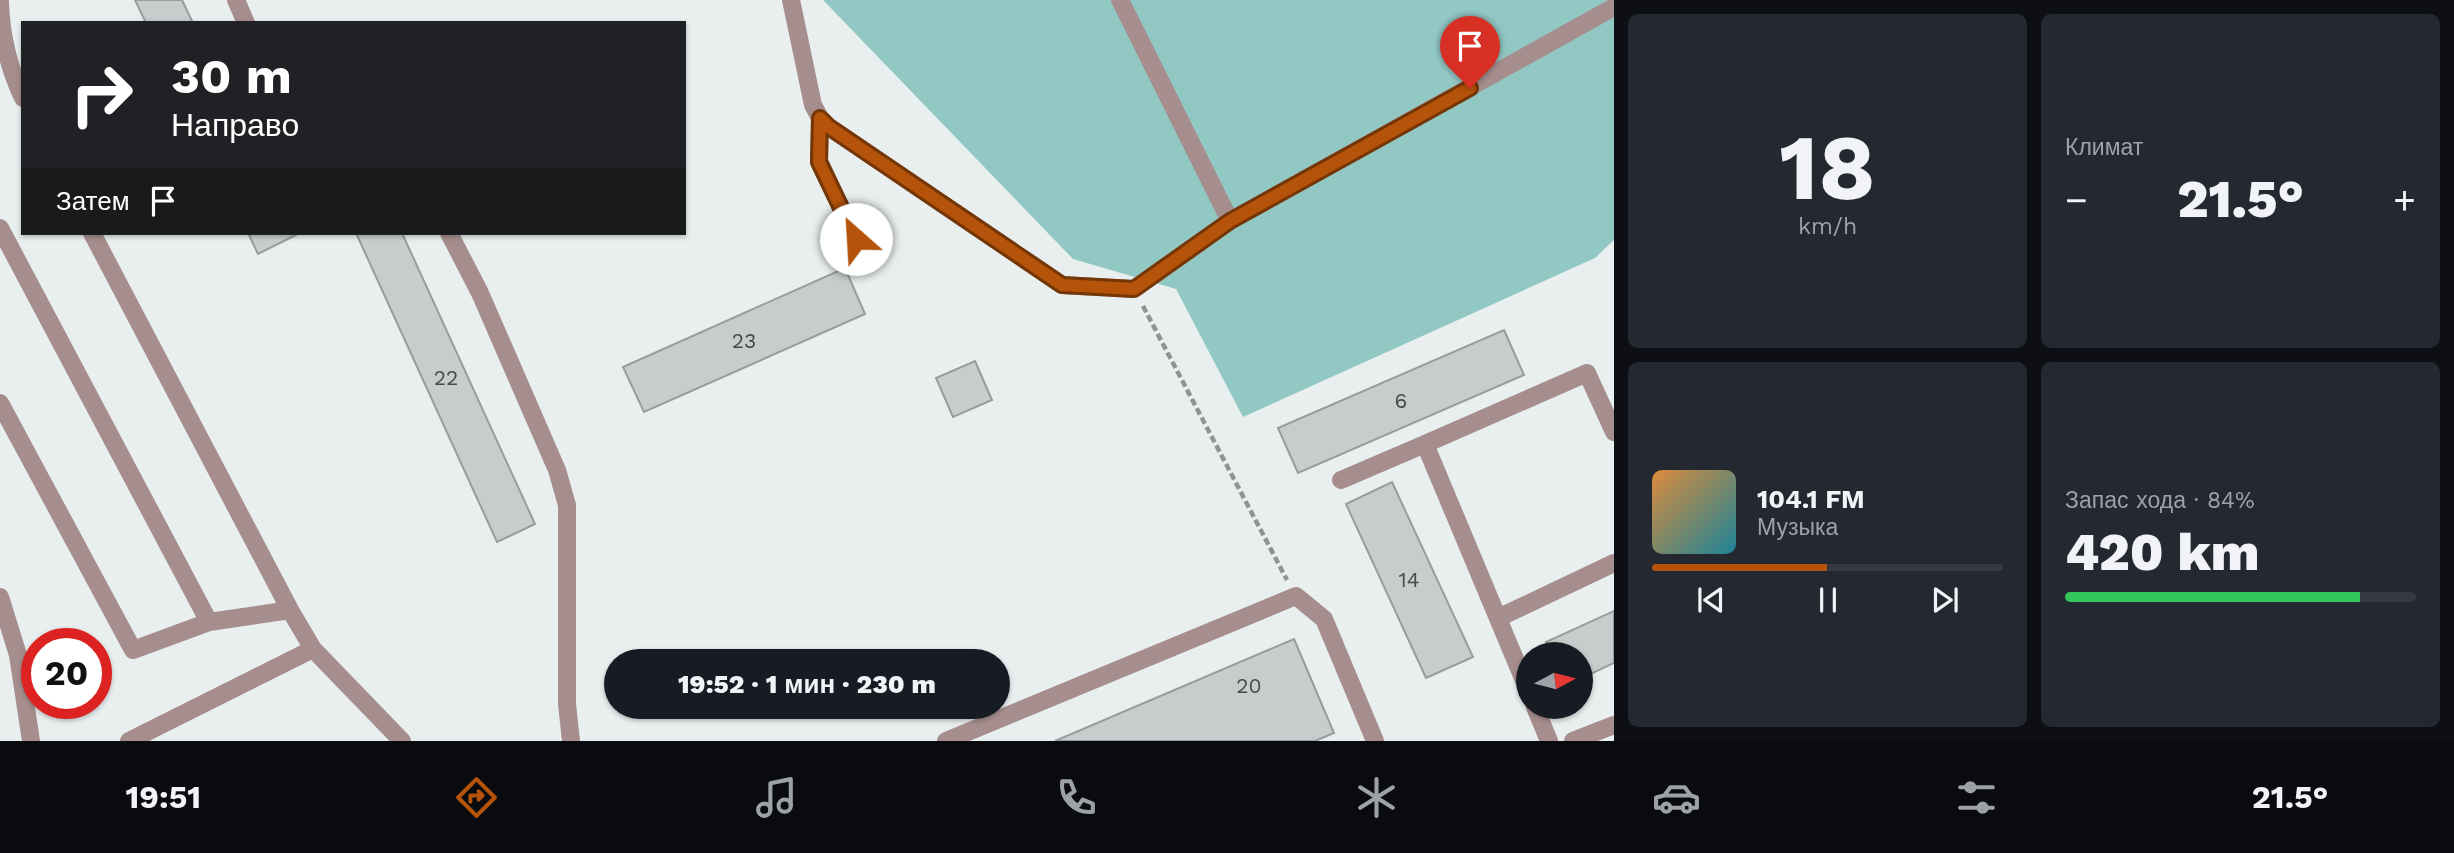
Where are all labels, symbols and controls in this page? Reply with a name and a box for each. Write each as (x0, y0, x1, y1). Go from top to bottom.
pin (1440, 16, 1500, 88)
icon: arrive (1451, 27, 1489, 65)
text: 30 m (171, 47, 292, 105)
icon: right (56, 49, 147, 140)
text: Направо (171, 106, 299, 144)
text: 18 (1779, 114, 1876, 221)
text: Климат (2065, 134, 2143, 161)
text: 21.5° (2177, 169, 2304, 230)
text: − (2065, 178, 2088, 222)
text: + (2393, 178, 2416, 222)
icon: arrive (144, 182, 182, 220)
text: Затем (56, 186, 130, 216)
position arrow (819, 202, 893, 276)
text: km/h (1798, 213, 1857, 240)
house number: 23 (732, 328, 756, 353)
house number: 22 (434, 365, 458, 390)
house number: 6 (1395, 388, 1407, 413)
text: 104.1 FM (1757, 484, 1865, 514)
text: Запас хода · 84% (2065, 487, 2255, 514)
text: Музыка (1757, 514, 1838, 541)
text: 420 km (2065, 522, 2259, 583)
house number: 14 (1398, 567, 1420, 592)
icon: previous (1692, 581, 1730, 619)
icon: pause (1809, 581, 1847, 619)
icon: next (1926, 581, 1964, 619)
speed limit sign: 20 (21, 628, 112, 719)
north arrow (1516, 642, 1592, 719)
map controls (1516, 642, 1593, 719)
text: 19:52 · 1 мин · 230 m (678, 669, 936, 699)
house number: 20 (1236, 673, 1262, 698)
icon: directions (452, 773, 501, 822)
icon: music (752, 773, 801, 822)
icon: phone (1052, 773, 1101, 822)
icon: climate (1352, 773, 1401, 822)
icon: car (1652, 773, 1701, 822)
icon: filters (1952, 773, 2001, 822)
text: 19:51 (125, 778, 201, 816)
text: 21.5° (2252, 778, 2328, 816)

